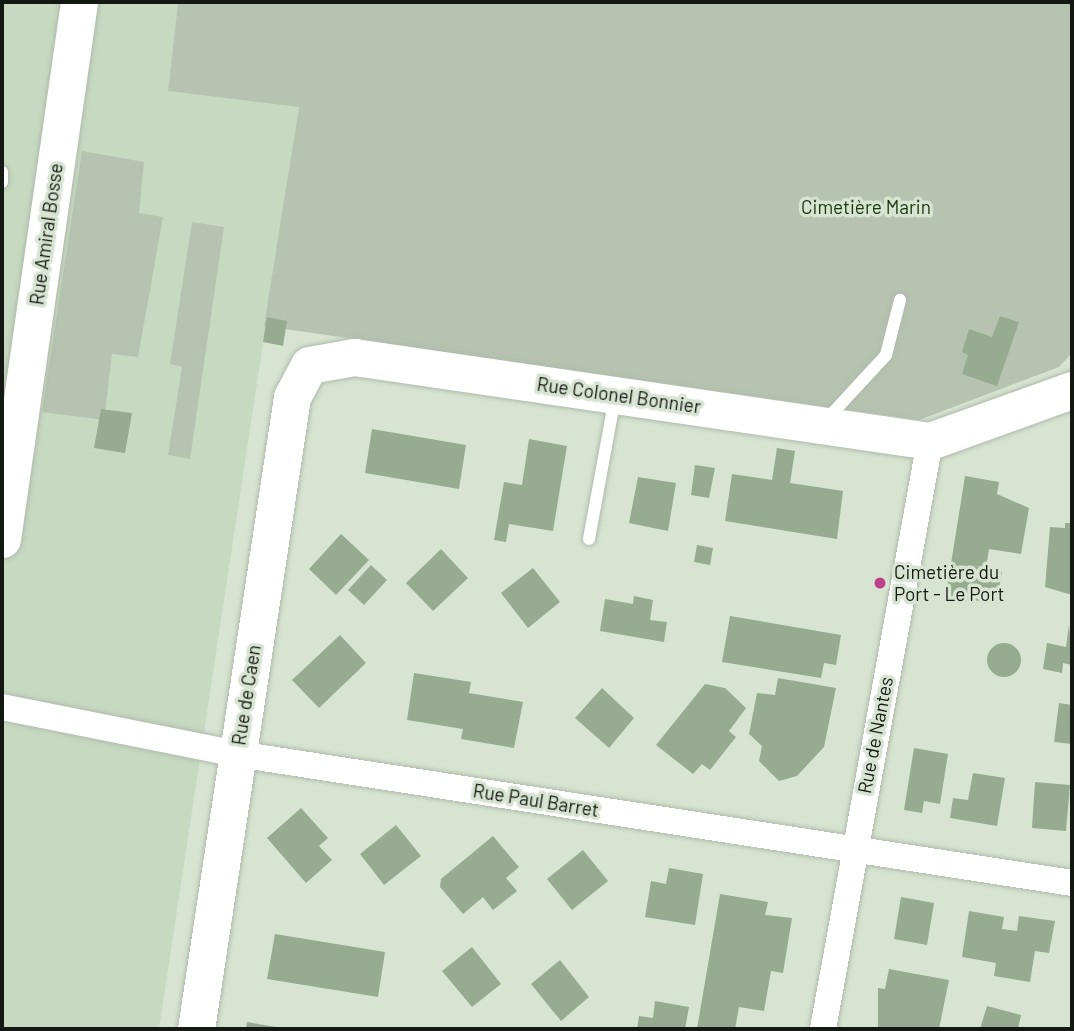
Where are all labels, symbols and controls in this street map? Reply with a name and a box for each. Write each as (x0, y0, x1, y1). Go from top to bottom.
street label: Rue Amiral Bosse (25, 162, 67, 306)
park label: Cimetière Marin (801, 196, 931, 218)
street label: Rue Colonel Bonnier (536, 372, 702, 418)
place label: Cimetière du Port - Le Port (894, 561, 1005, 605)
marker: Cimetière du Port - Le Port (872, 575, 888, 591)
street label: Rue de Caen (227, 643, 265, 747)
street label: Rue de Nantes (852, 675, 898, 795)
street label: Rue Paul Barret (471, 779, 601, 821)

